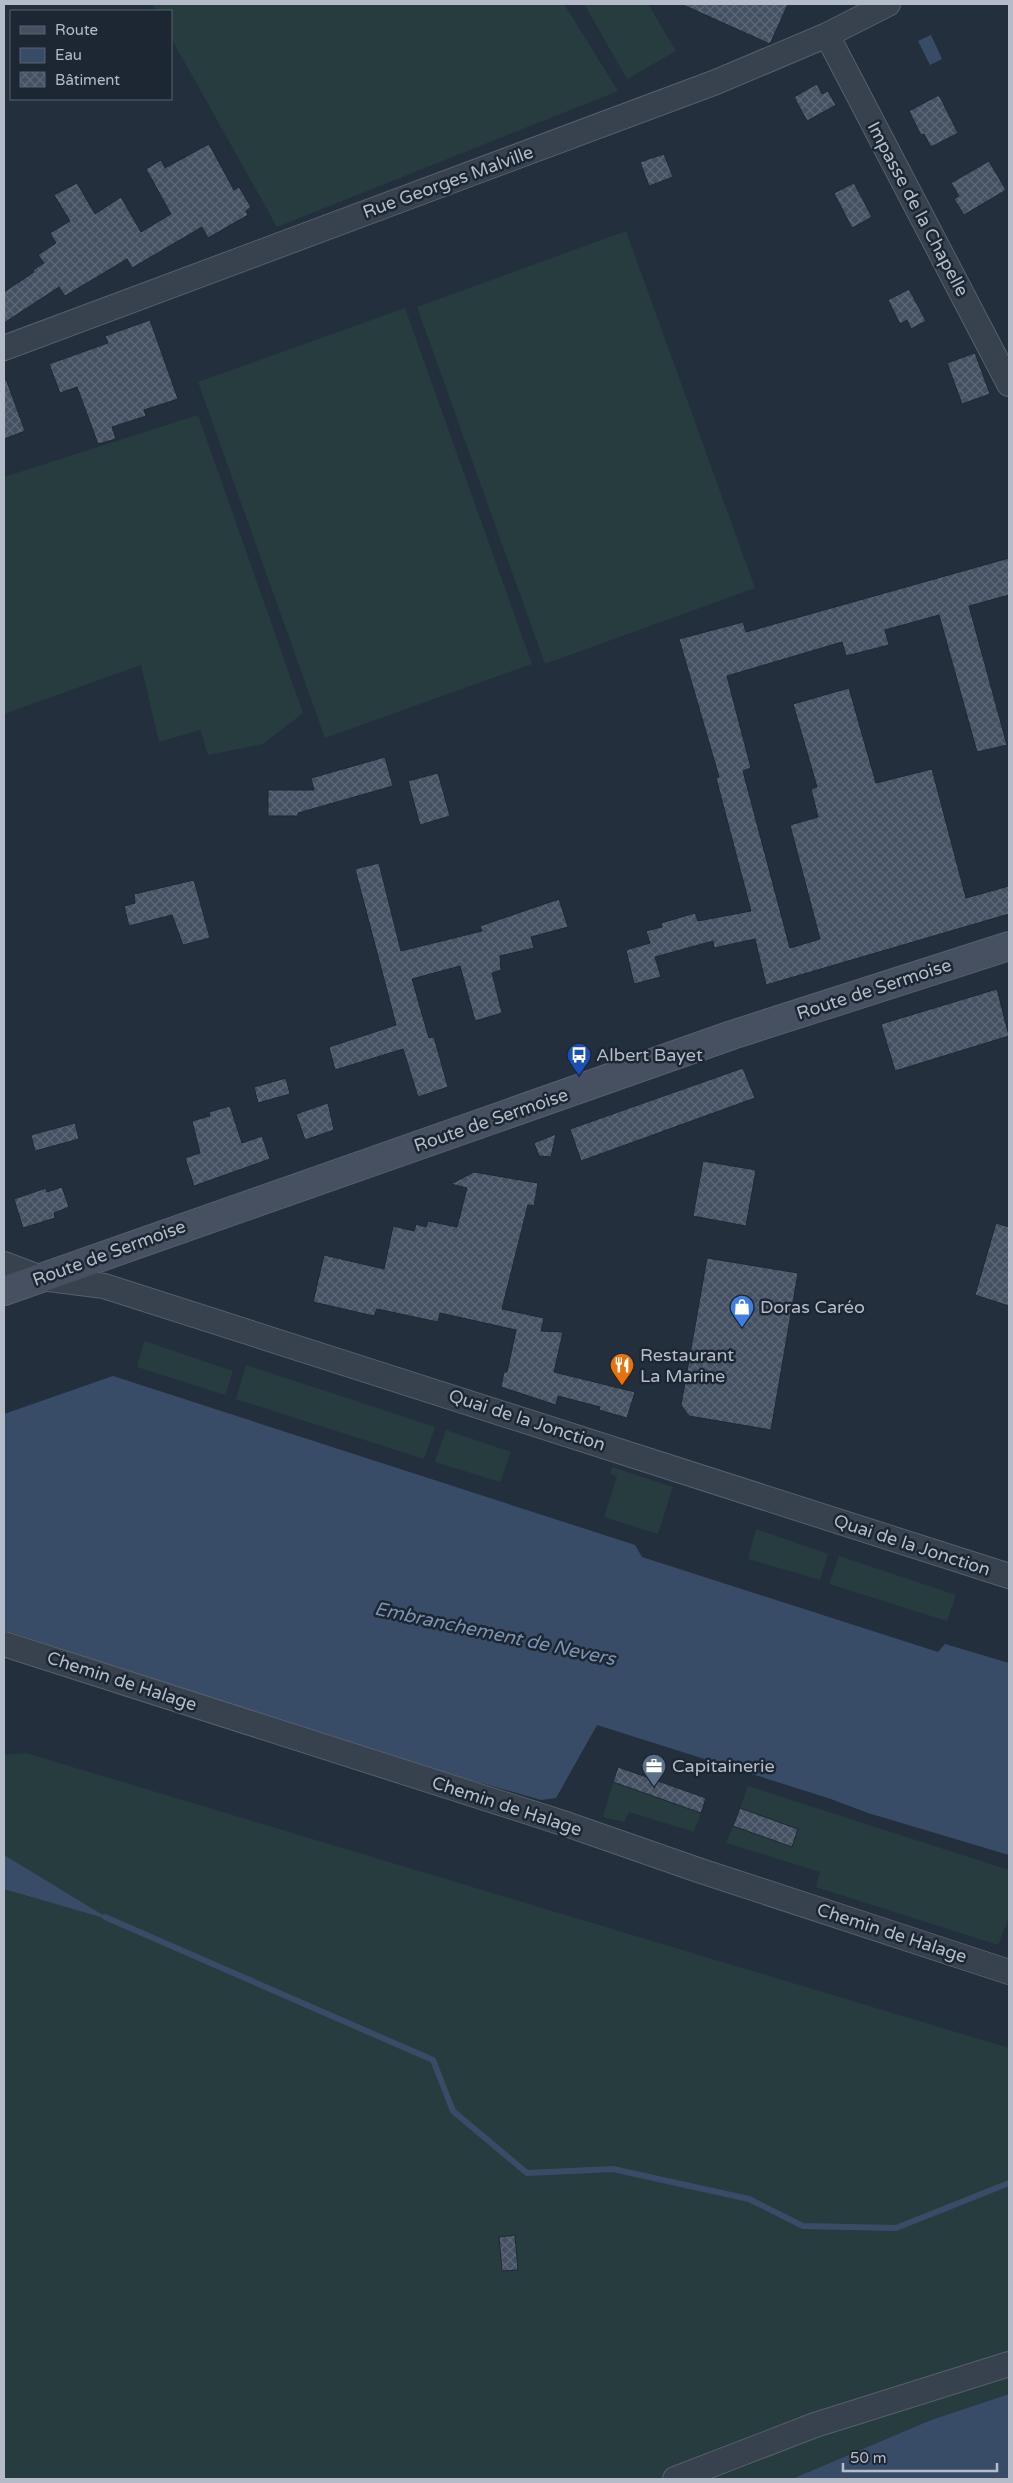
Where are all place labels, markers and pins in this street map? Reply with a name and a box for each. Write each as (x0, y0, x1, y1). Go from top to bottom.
bus stop icon: Albert Bayet (566, 1042, 592, 1076)
place label: Albert Bayet (596, 1044, 703, 1066)
shop icon: Doras Caréo (729, 1294, 755, 1328)
place label: Doras Caréo (760, 1296, 865, 1318)
place label: Restaurant La Marine (640, 1344, 734, 1387)
restaurant icon: Restaurant La Marine (609, 1352, 635, 1386)
office icon: Capitainerie (641, 1753, 667, 1787)
place label: Capitainerie (672, 1755, 775, 1777)

